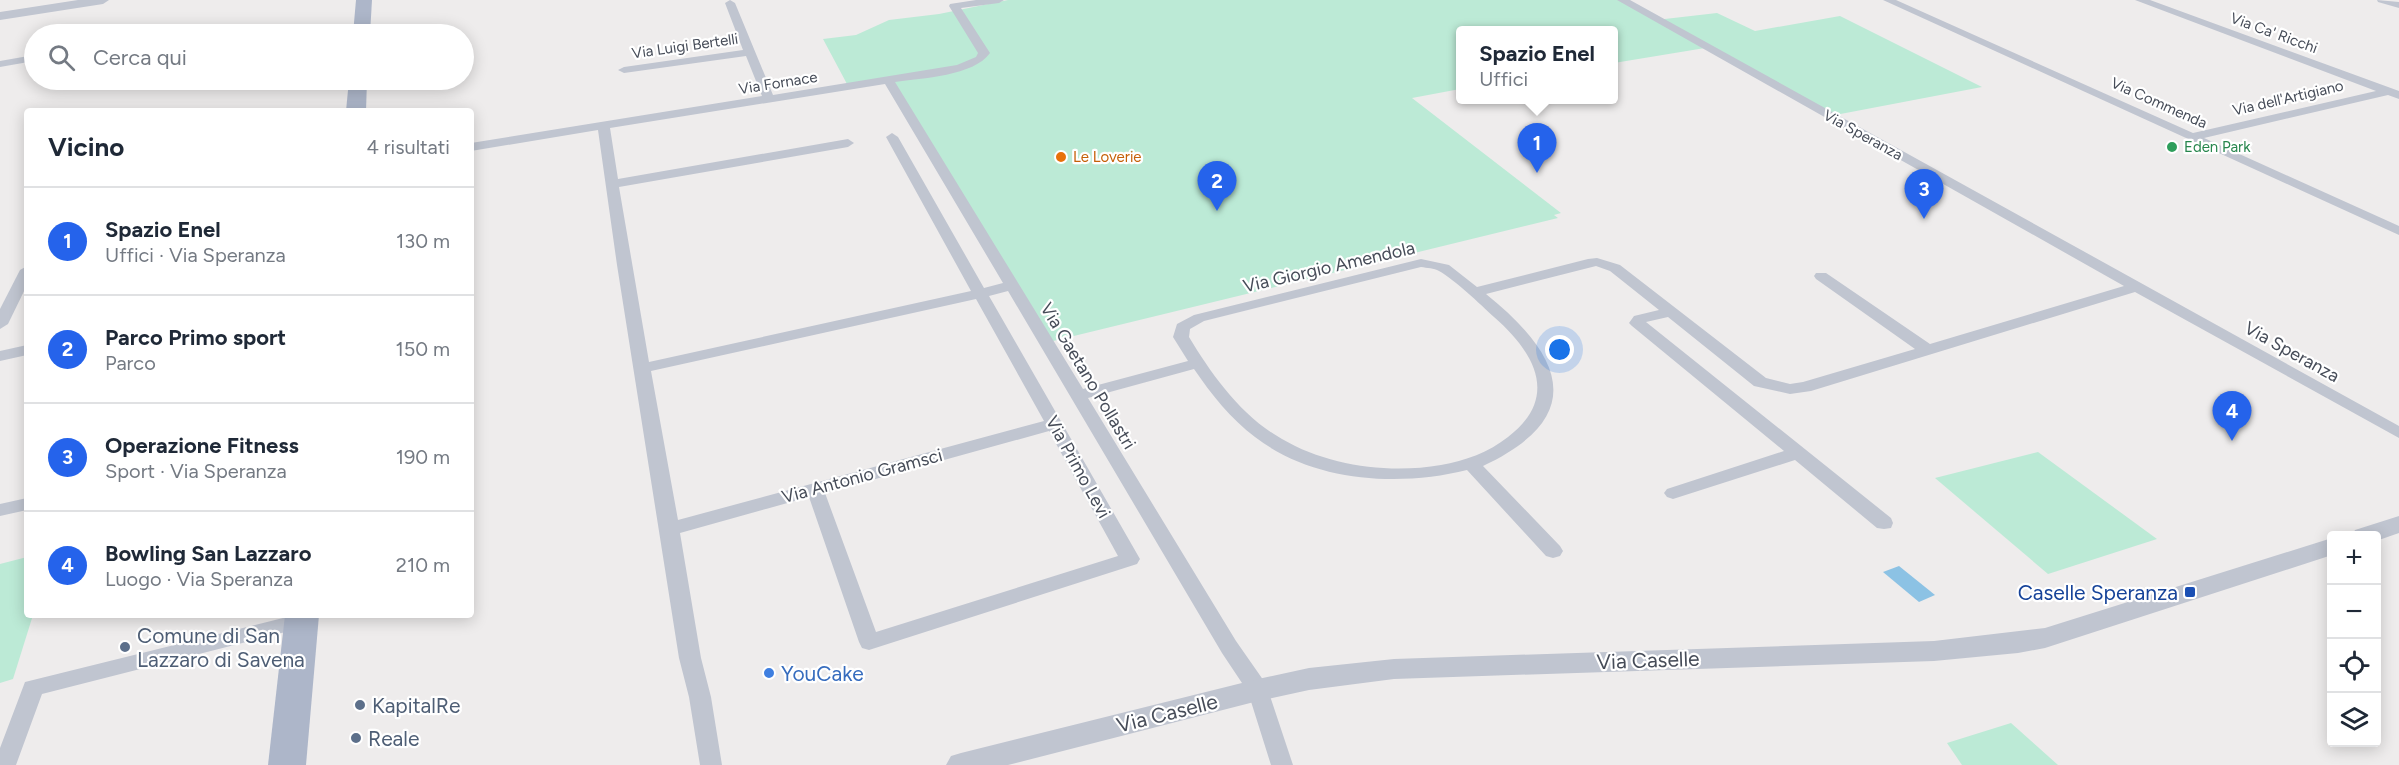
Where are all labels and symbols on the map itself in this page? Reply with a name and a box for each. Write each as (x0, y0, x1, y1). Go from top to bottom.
street label: Via Ca' Ricchi (2228, 9, 2320, 57)
street label: Via Luigi Bertelli (631, 30, 739, 62)
street label: Via Fornace (737, 68, 819, 98)
street label: Via Commenda (2108, 74, 2210, 132)
street label: Via dell'Artigiano (2231, 76, 2345, 120)
street label: Via Speranza (1820, 106, 1906, 164)
pin: 1 (1518, 124, 1556, 173)
place label: Eden Park (2184, 138, 2251, 156)
marker: Eden Park (2165, 140, 2179, 154)
place label: Le Loverie (1073, 148, 1142, 166)
marker: Le Loverie (1054, 150, 1068, 164)
pin: 2 (1198, 162, 1236, 211)
pin: 3 (1904, 170, 1944, 219)
street label: Via Giorgio Amendola (1241, 237, 1417, 297)
street label: Via Gaetano Pollastri (1036, 299, 1140, 453)
street label: Via Speranza (2241, 317, 2343, 387)
your location (1545, 335, 1574, 364)
pin: 4 (2212, 392, 2252, 441)
street label: Via Primo Levi (1041, 412, 1115, 522)
street label: Via Antonio Gramsci (779, 444, 945, 508)
place label: Caselle Speranza (2018, 580, 2178, 605)
marker: Caselle Speranza (2183, 585, 2197, 599)
place label: Comune di San Lazzaro di Savena (137, 623, 305, 672)
marker: Comune di San Lazzaro di Savena (118, 640, 132, 654)
street label: Via Caselle (1596, 646, 1700, 674)
place label: YouCake (781, 661, 864, 686)
marker: YouCake (762, 666, 776, 680)
street label: Via Caselle (1114, 688, 1220, 738)
place label: KapitalRe (372, 693, 460, 718)
marker: KapitalRe (353, 698, 367, 712)
place label: Reale (368, 726, 419, 751)
marker: Reale (349, 731, 363, 745)

